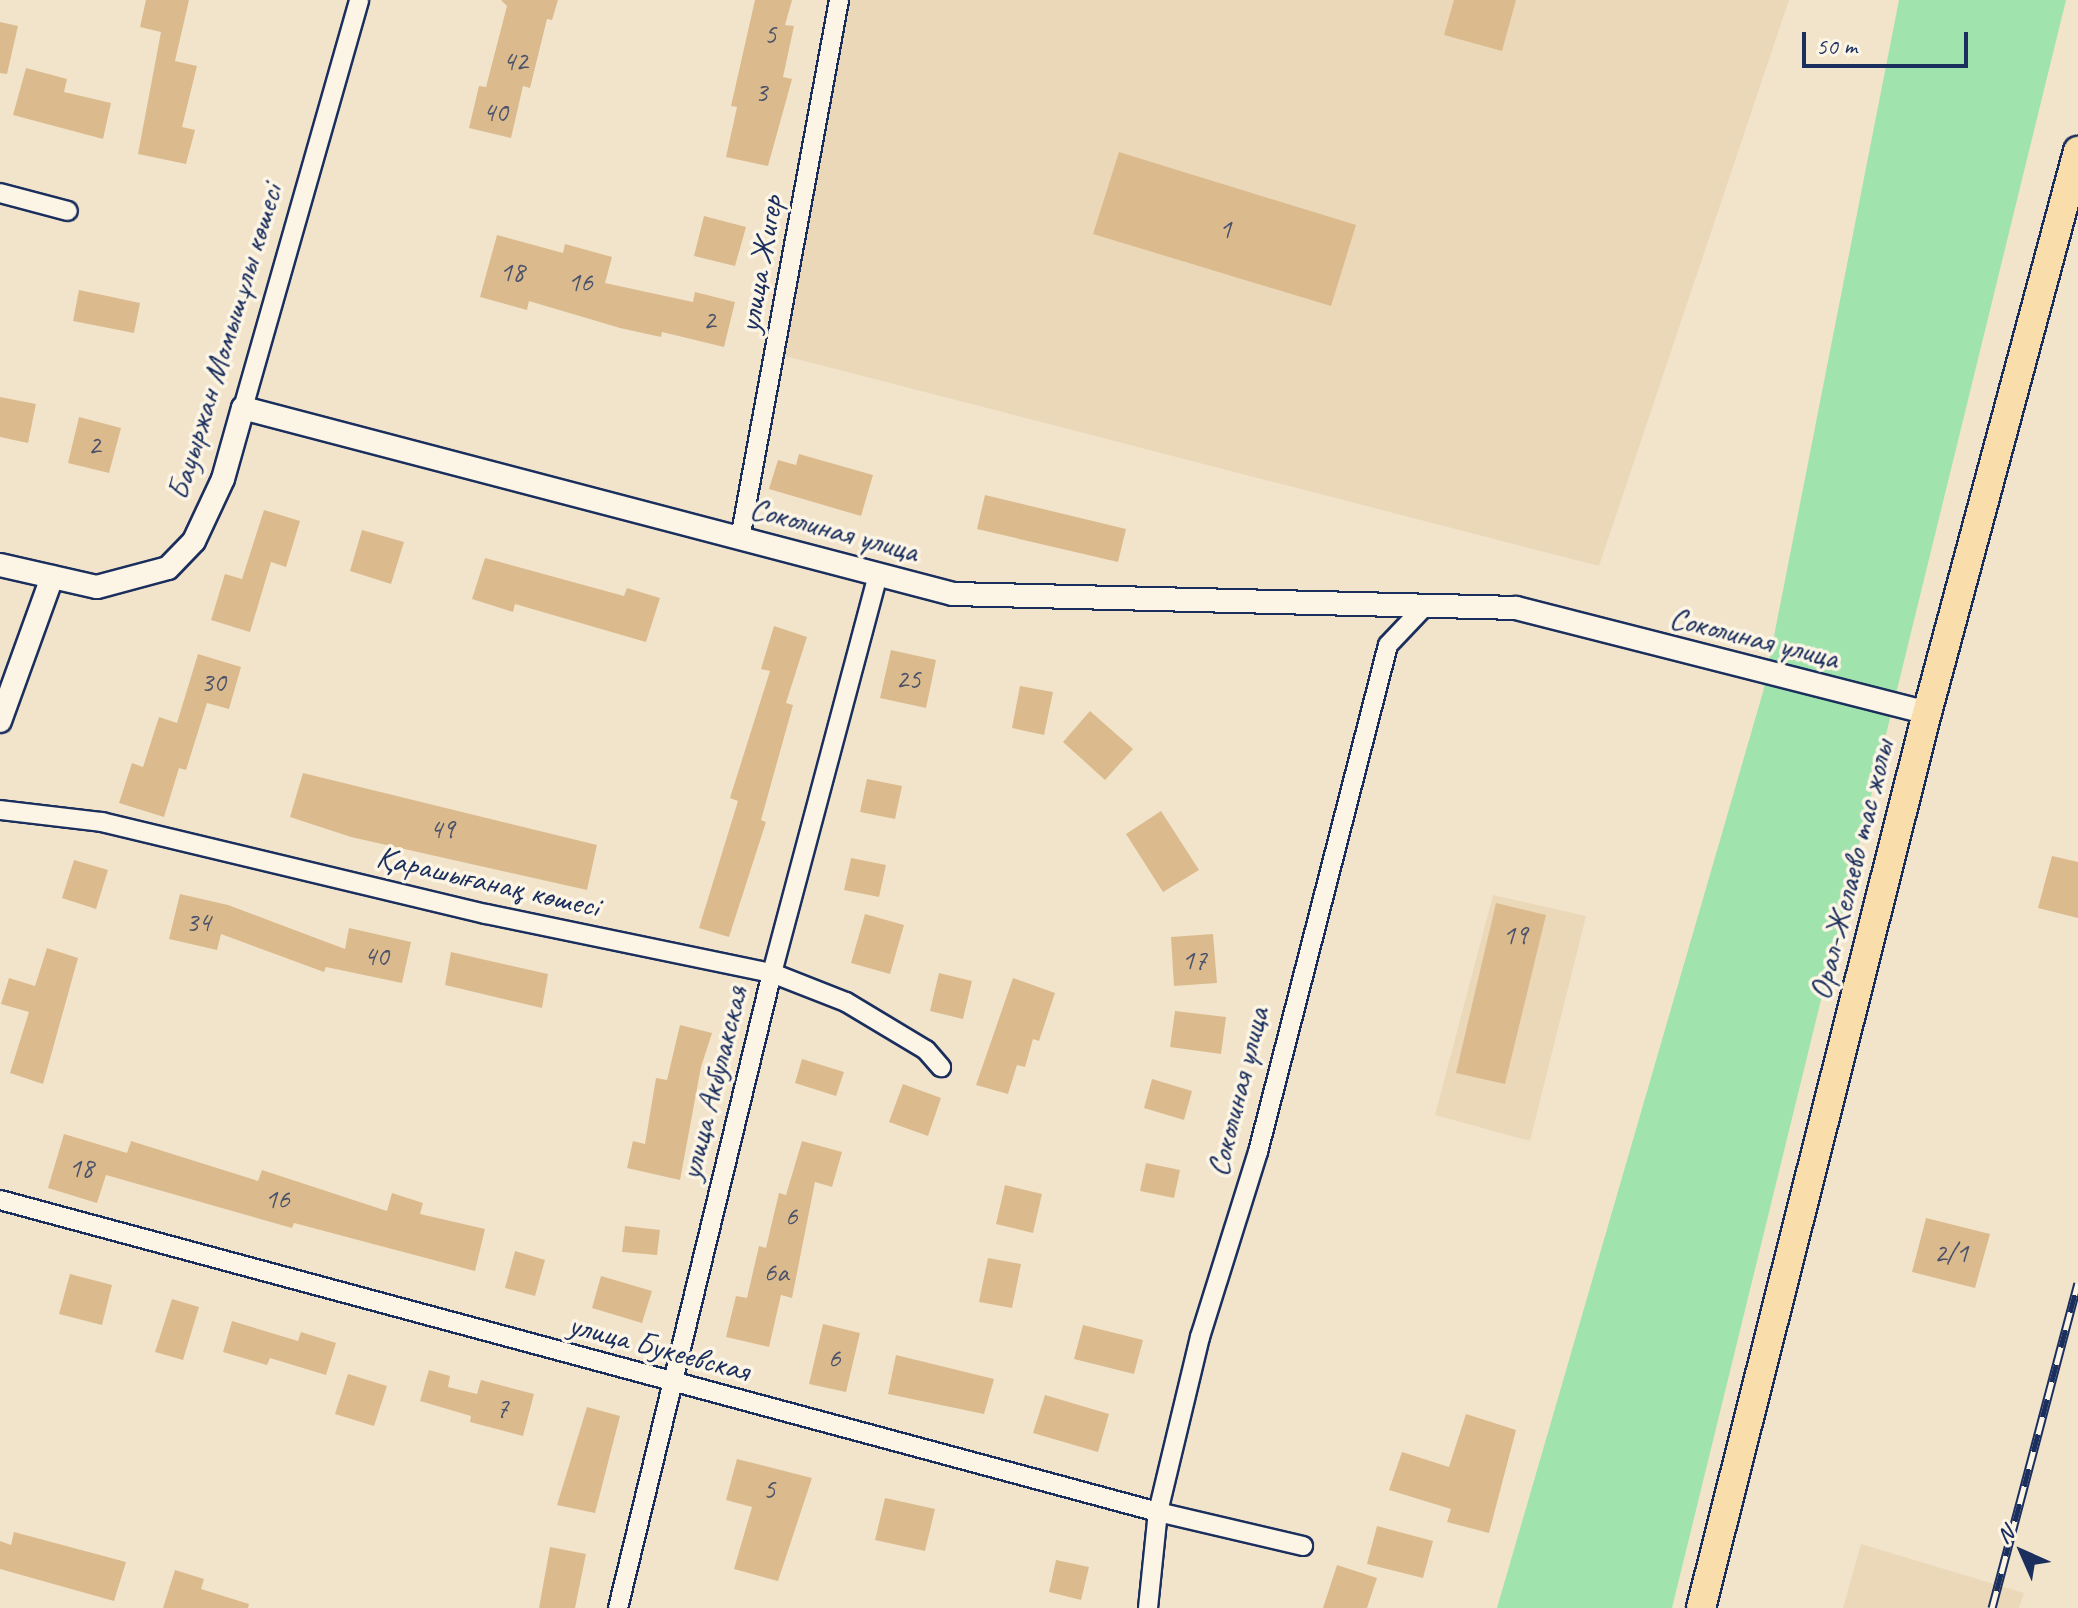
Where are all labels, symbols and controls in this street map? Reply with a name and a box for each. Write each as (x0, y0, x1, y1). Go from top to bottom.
scale bar (1806, 16, 1972, 66)
house number: 5 (764, 17, 776, 51)
text: 50 m (1816, 31, 1857, 61)
house number: 42 (502, 44, 528, 78)
house number: 3 (755, 75, 767, 109)
house number: 40 (482, 95, 508, 129)
street label: Бауыржан Момышұлы көшесі (159, 179, 291, 505)
street label: улица Жигер (730, 192, 792, 336)
house number: 1 (1219, 212, 1231, 246)
house number: 18 (499, 255, 525, 289)
house number: 16 (567, 265, 593, 299)
house number: 2 (703, 303, 715, 337)
house number: 2 (88, 428, 100, 462)
street label: Соколиная улица (745, 489, 923, 571)
street label: Соколиная улица (1665, 598, 1843, 678)
house number: 25 (895, 662, 921, 696)
house number: 30 (200, 665, 226, 699)
street label: Орал-Желаево тас жолы (1801, 736, 1903, 1004)
house number: 49 (429, 812, 455, 846)
street label: Қарашығанақ көшесі (373, 838, 603, 926)
house number: 34 (185, 905, 211, 939)
house number: 19 (1502, 918, 1528, 952)
house number: 40 (363, 939, 389, 973)
house number: 17 (1181, 943, 1207, 977)
street label: улица Акбулакская (671, 982, 757, 1184)
street label: Соколиная улица (1198, 1003, 1278, 1181)
house number: 18 (68, 1151, 94, 1185)
house number: 16 (264, 1182, 290, 1216)
house number: 6 (785, 1199, 797, 1233)
house number: 2/1 (1934, 1236, 1968, 1270)
house number: 6а (764, 1255, 788, 1289)
street label: улица Букеевская (564, 1305, 754, 1391)
house number: 6 (828, 1341, 840, 1375)
house number: 7 (496, 1391, 508, 1425)
house number: 5 (763, 1472, 775, 1506)
north arrow (1982, 1512, 2062, 1592)
text: N (1990, 1520, 2020, 1550)

